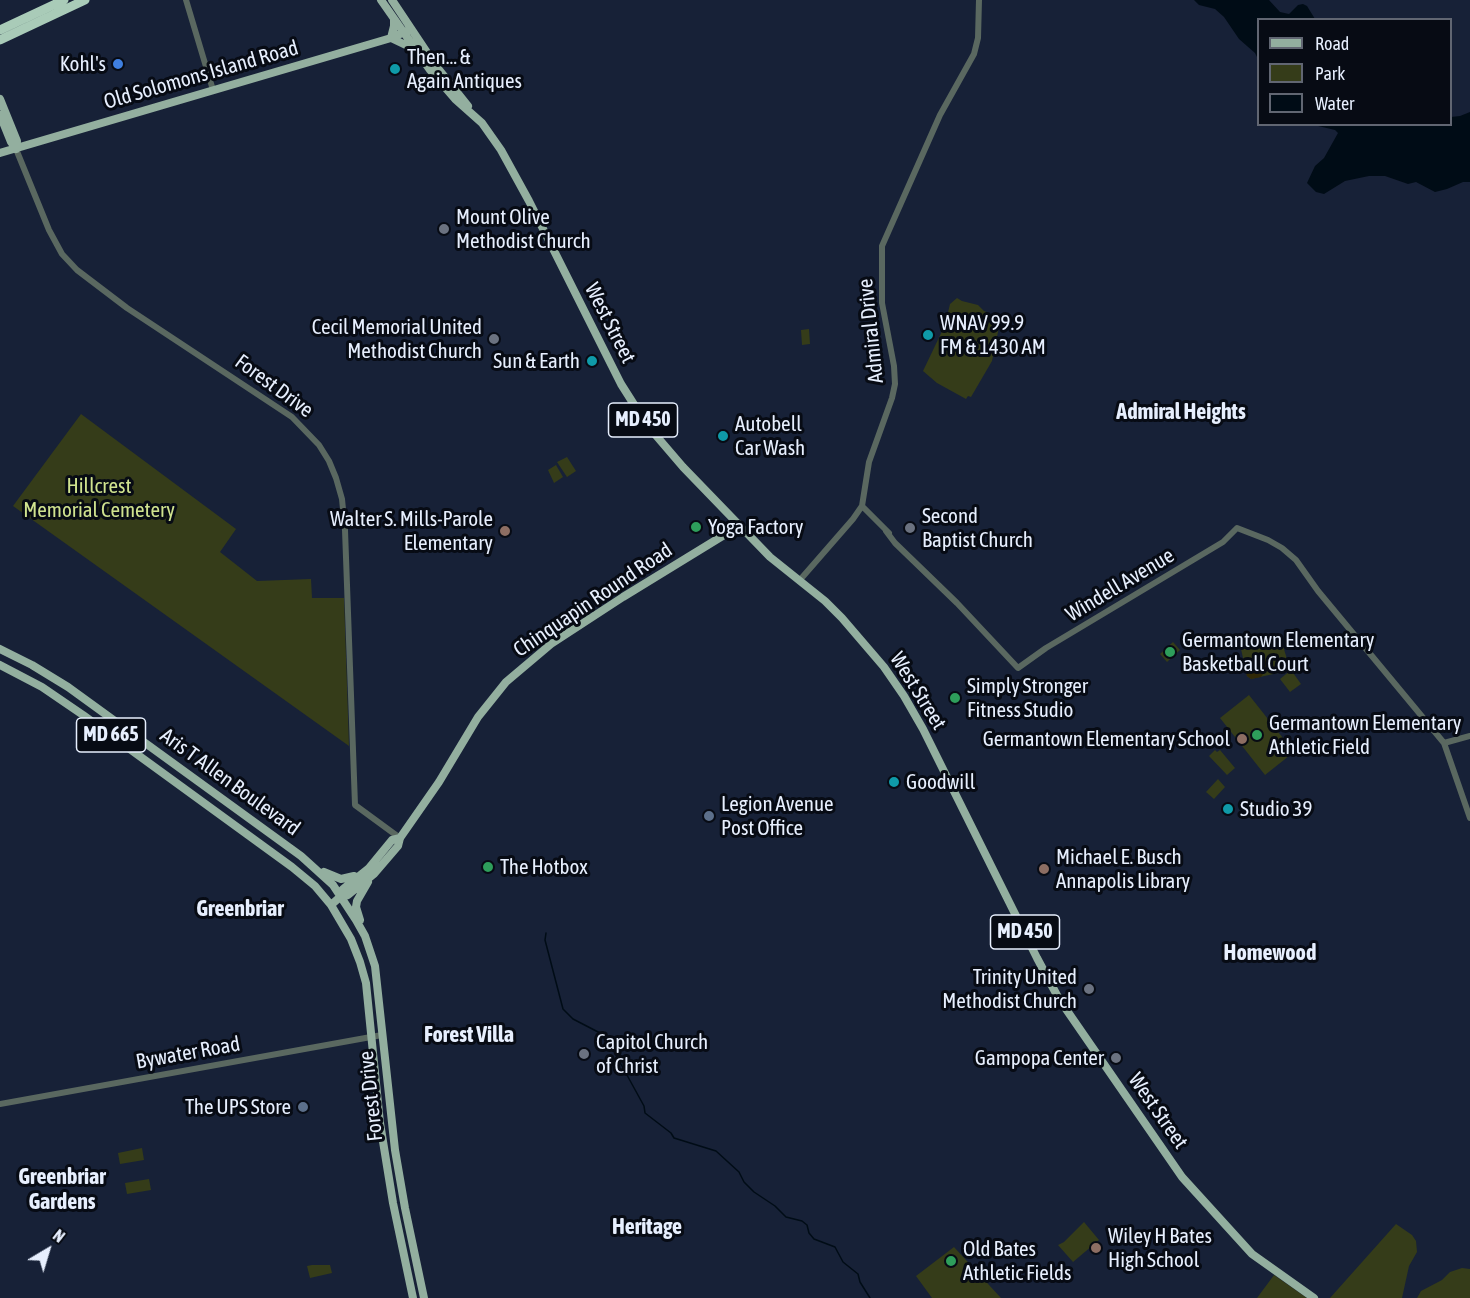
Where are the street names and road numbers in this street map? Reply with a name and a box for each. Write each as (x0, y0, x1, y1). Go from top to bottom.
street label: Old Solomons Island Road (101, 35, 301, 115)
street label: Admiral Drive (853, 278, 889, 384)
street label: West Street (579, 279, 641, 367)
street label: Forest Drive (230, 349, 318, 423)
road number: MD 450 (608, 403, 678, 437)
street label: Chinquapin Round Road (509, 538, 677, 662)
street label: Windell Avenue (1061, 543, 1179, 627)
street label: West Street (884, 648, 952, 734)
road number: MD 665 (76, 718, 146, 752)
street label: Aris T Allen Boulevard (155, 723, 305, 841)
road number: MD 450 (990, 915, 1060, 949)
street label: Bywater Road (134, 1031, 242, 1075)
street label: Forest Drive (354, 1050, 388, 1142)
street label: West Street (1123, 1068, 1193, 1154)

